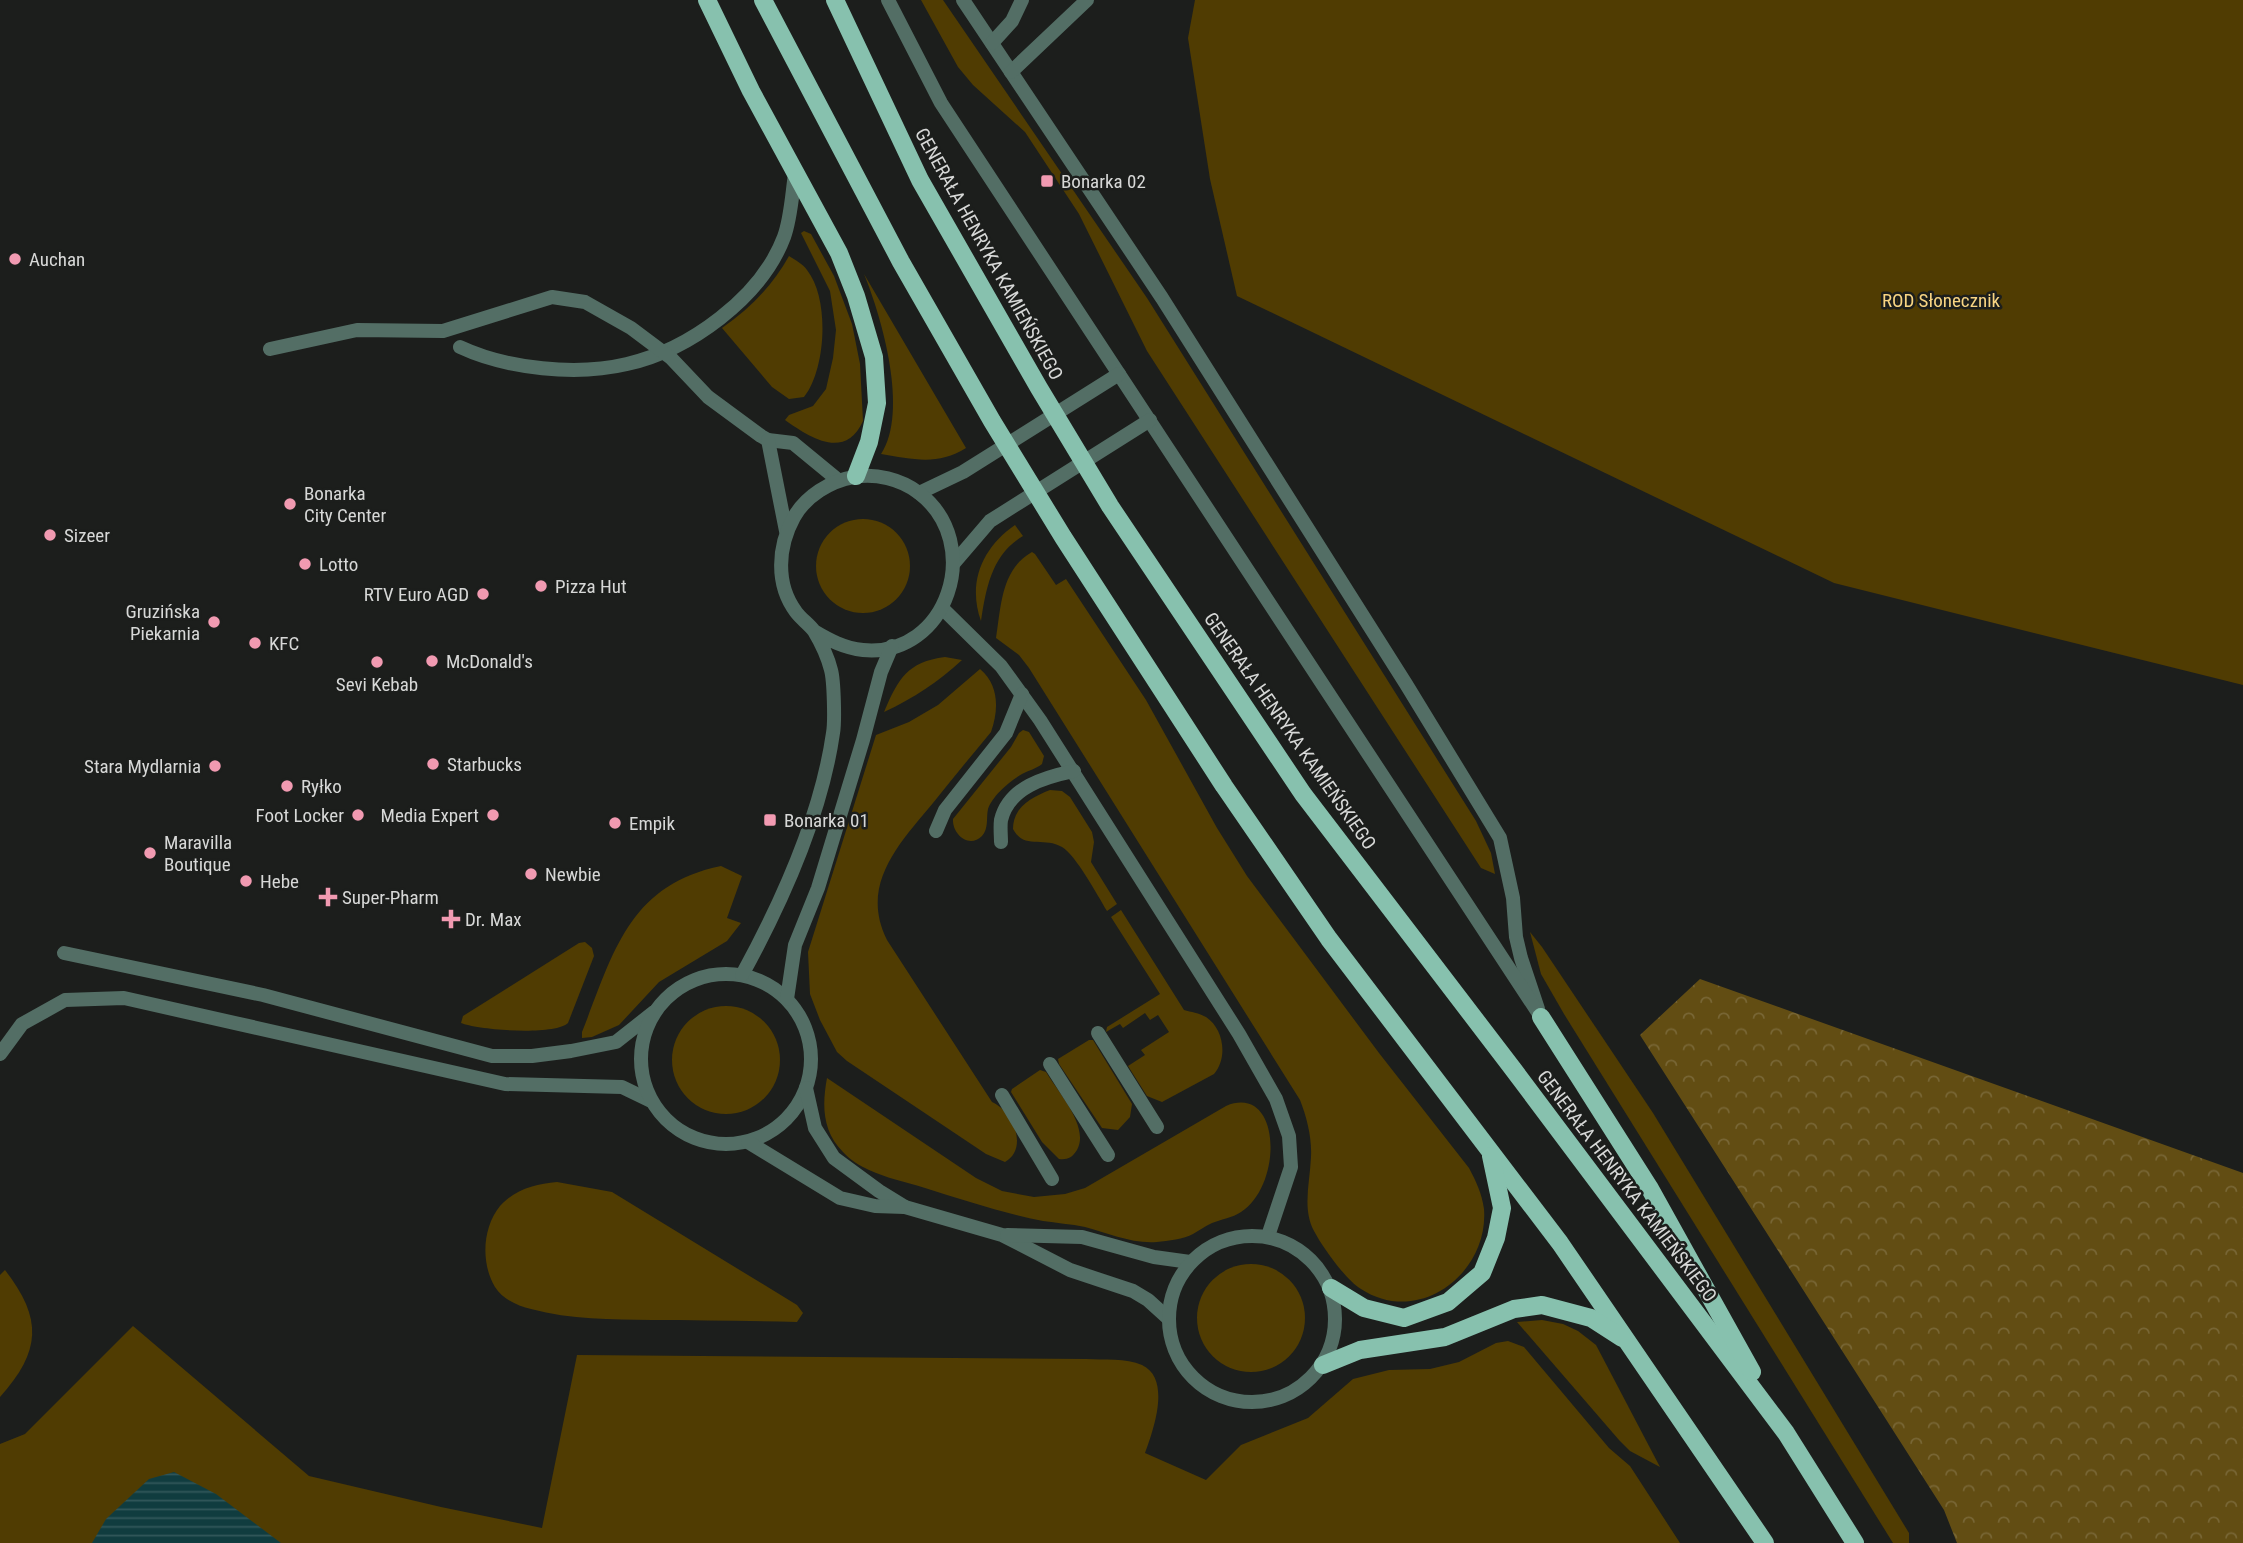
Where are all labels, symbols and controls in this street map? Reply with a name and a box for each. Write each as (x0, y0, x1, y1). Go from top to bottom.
street label: GENERAŁA HENRYKA KAMIEŃSKIEGO (910, 124, 1068, 384)
place label: Bonarka 02 (1061, 170, 1146, 193)
marker: Bonarka 02 (1039, 173, 1055, 189)
place label: Auchan (29, 248, 85, 271)
marker: Auchan (7, 251, 23, 267)
park label: ROD Słonecznik (1882, 289, 2001, 312)
place label: Bonarka City Center (304, 482, 386, 527)
marker: Bonarka City Center (282, 496, 298, 512)
place label: Sizeer (64, 524, 110, 547)
marker: Sizeer (42, 527, 58, 543)
place label: Lotto (319, 553, 358, 576)
marker: Lotto (297, 556, 313, 572)
place label: Pizza Hut (555, 575, 627, 598)
marker: Pizza Hut (533, 578, 549, 594)
place label: RTV Euro AGD (364, 583, 469, 606)
marker: RTV Euro AGD (475, 586, 491, 602)
place label: Gruzińska Piekarnia (126, 600, 200, 645)
street label: GENERAŁA HENRYKA KAMIEŃSKIEGO (1199, 608, 1381, 854)
marker: Gruzińska Piekarnia (206, 614, 222, 630)
place label: KFC (269, 632, 299, 655)
marker: KFC (247, 635, 263, 651)
place label: McDonald's (446, 650, 533, 673)
marker: McDonald's (424, 653, 440, 669)
marker: Sevi Kebab (369, 654, 385, 670)
place label: Sevi Kebab (336, 673, 418, 696)
place label: Starbucks (447, 753, 522, 776)
place label: Stara Mydlarnia (84, 755, 201, 778)
marker: Starbucks (425, 756, 441, 772)
marker: Stara Mydlarnia (207, 758, 223, 774)
place label: Ryłko (301, 775, 342, 798)
marker: Ryłko (279, 778, 295, 794)
place label: Foot Locker (256, 804, 344, 827)
place label: Media Expert (381, 804, 479, 827)
marker: Foot Locker (350, 807, 366, 823)
marker: Media Expert (485, 807, 501, 823)
place label: Bonarka 01 (784, 809, 869, 832)
place label: Empik (629, 812, 675, 835)
marker: Bonarka 01 (762, 812, 778, 828)
marker: Empik (607, 815, 623, 831)
place label: Maravilla Boutique (164, 831, 232, 876)
marker: Maravilla Boutique (142, 845, 158, 861)
place label: Newbie (545, 863, 601, 886)
marker: Newbie (523, 866, 539, 882)
place label: Hebe (260, 870, 299, 893)
marker: Hebe (238, 873, 254, 889)
place label: Super-Pharm (342, 886, 439, 909)
marker: Super-Pharm (320, 889, 336, 905)
place label: Dr. Max (465, 908, 522, 931)
marker: Dr. Max (443, 911, 459, 927)
street label: GENERAŁA HENRYKA KAMIEŃSKIEGO (1532, 1066, 1722, 1306)

